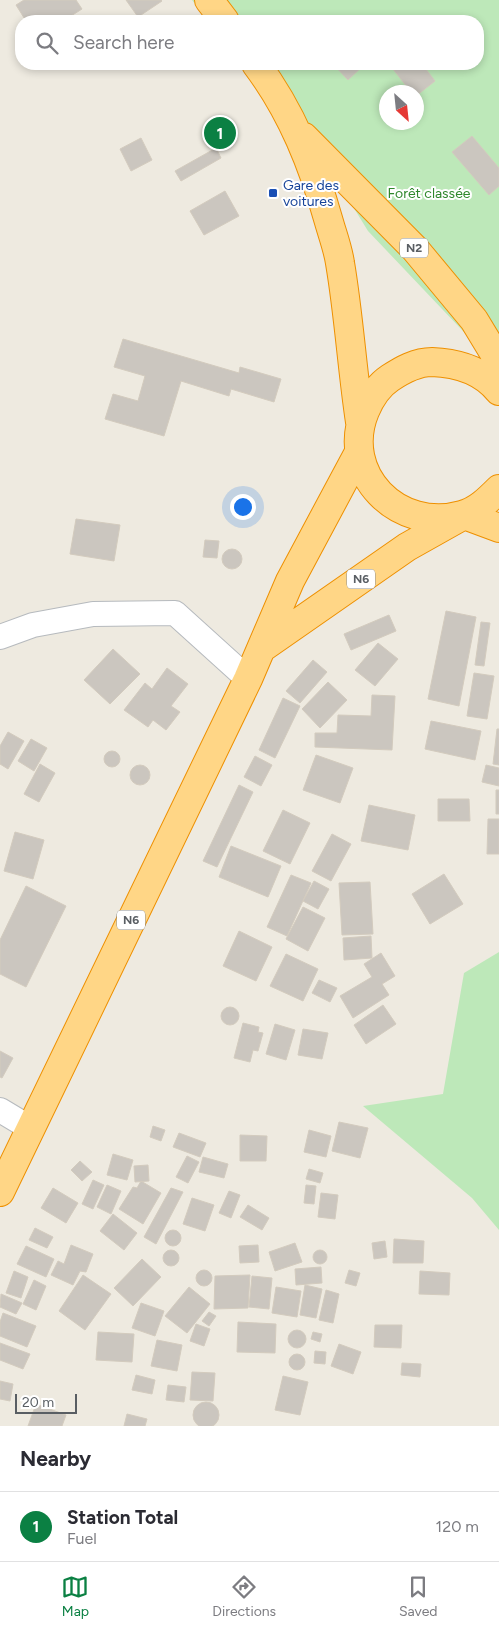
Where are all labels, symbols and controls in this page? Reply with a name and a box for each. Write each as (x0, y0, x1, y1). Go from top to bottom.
search box (15, 15, 484, 70)
icon: search (33, 29, 61, 57)
text: Search here (73, 31, 175, 54)
north arrow (379, 85, 424, 130)
pin: 1 (204, 114, 236, 152)
place label: Gare des voitures (283, 177, 339, 210)
park label: Forêt classée (388, 185, 471, 202)
marker: Gare des voitures (267, 187, 279, 199)
road number: N2 (400, 238, 428, 258)
your location (230, 494, 256, 520)
road number: N6 (347, 570, 375, 588)
road number: N6 (117, 910, 145, 930)
scale bar (15, 1391, 78, 1414)
text: 20 m (22, 1394, 54, 1411)
text: Nearby (20, 1446, 91, 1471)
text: Station Total (67, 1506, 178, 1529)
text: 1 (33, 1517, 39, 1536)
text: 120 m (436, 1517, 479, 1536)
text: Fuel (67, 1529, 97, 1548)
tab: Map (61, 1573, 89, 1620)
tab: Directions (212, 1573, 276, 1620)
tab: Saved (399, 1573, 438, 1620)

